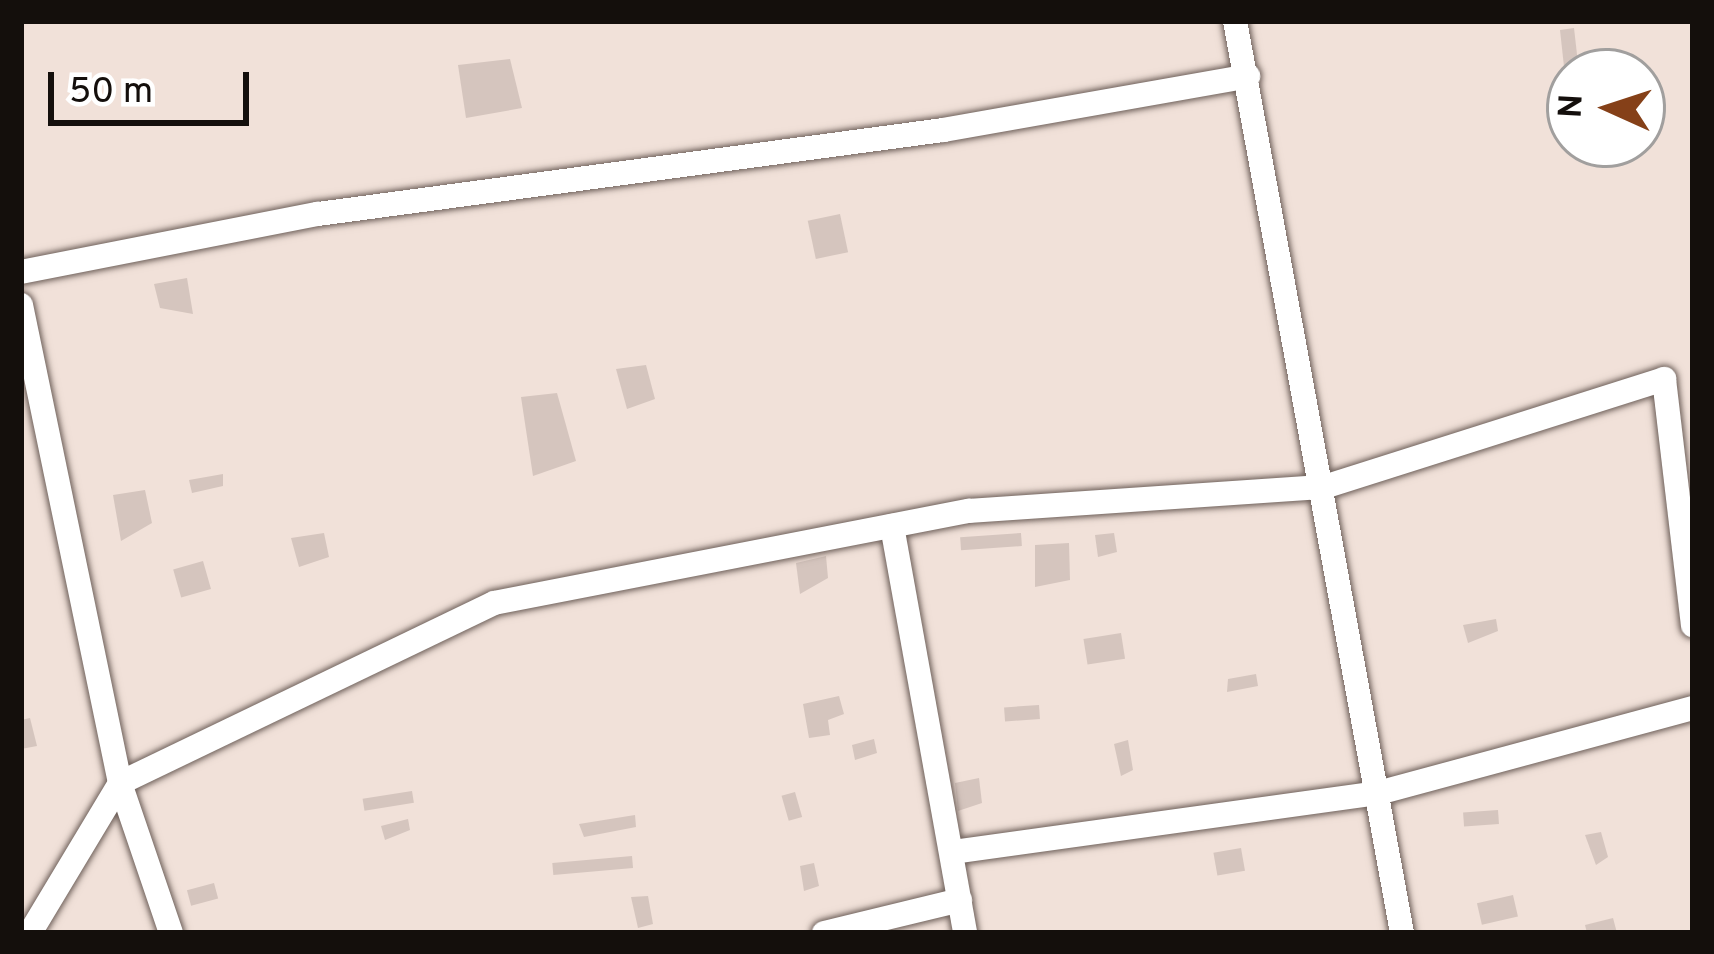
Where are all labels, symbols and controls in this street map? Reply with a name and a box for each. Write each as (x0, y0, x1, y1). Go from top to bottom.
scale bar (54, 48, 255, 122)
north arrow (1546, 48, 1666, 168)
text: 50 m (69, 70, 153, 116)
text: N (1551, 93, 1595, 119)

